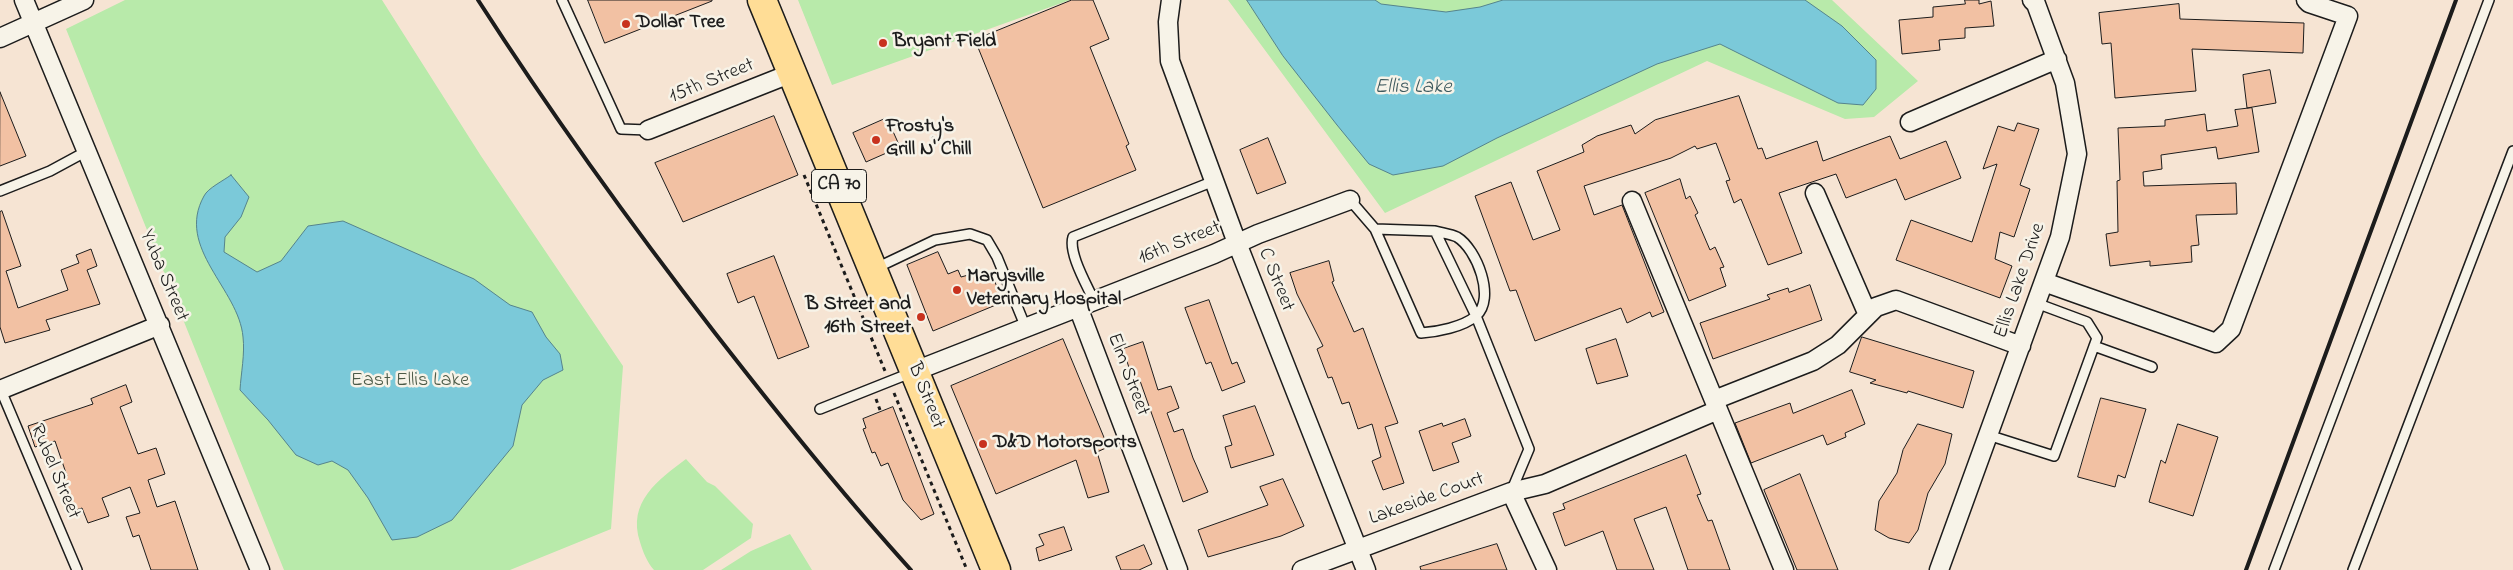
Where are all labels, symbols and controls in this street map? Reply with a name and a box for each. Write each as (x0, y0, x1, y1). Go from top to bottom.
place label: Dollar Tree (636, 12, 725, 36)
marker: Dollar Tree (620, 18, 632, 30)
place label: Bryant Field (893, 31, 996, 55)
marker: Bryant Field (877, 37, 889, 49)
street label: 15th Street (666, 54, 758, 110)
water label: Ellis Lake (1374, 76, 1452, 102)
place label: Frosty's Grill N' Chill (886, 116, 971, 163)
marker: Frosty's Grill N' Chill (870, 134, 882, 146)
road number: CA 70 (812, 170, 866, 202)
street label: 16th Street (1135, 217, 1225, 271)
street label: Ellis Lake Drive (1990, 220, 2052, 342)
street label: Yuba Street (133, 227, 193, 325)
street label: C Street (1251, 245, 1299, 315)
place label: Marysville Veterinary Hospital (967, 266, 1121, 313)
marker: Marysville Veterinary Hospital (951, 284, 963, 296)
place label: B Street and 16th Street (805, 294, 911, 341)
marker: B Street and 16th Street (915, 311, 927, 323)
street label: Elm Street (1100, 330, 1154, 420)
street label: B Street (901, 360, 949, 432)
park label: East Ellis Lake (351, 370, 469, 394)
street label: Rubel Street (23, 421, 85, 523)
place label: D&D Motorsports (993, 432, 1137, 456)
marker: D&D Motorsports (977, 438, 989, 450)
street label: Lakeside Court (1366, 468, 1488, 532)

